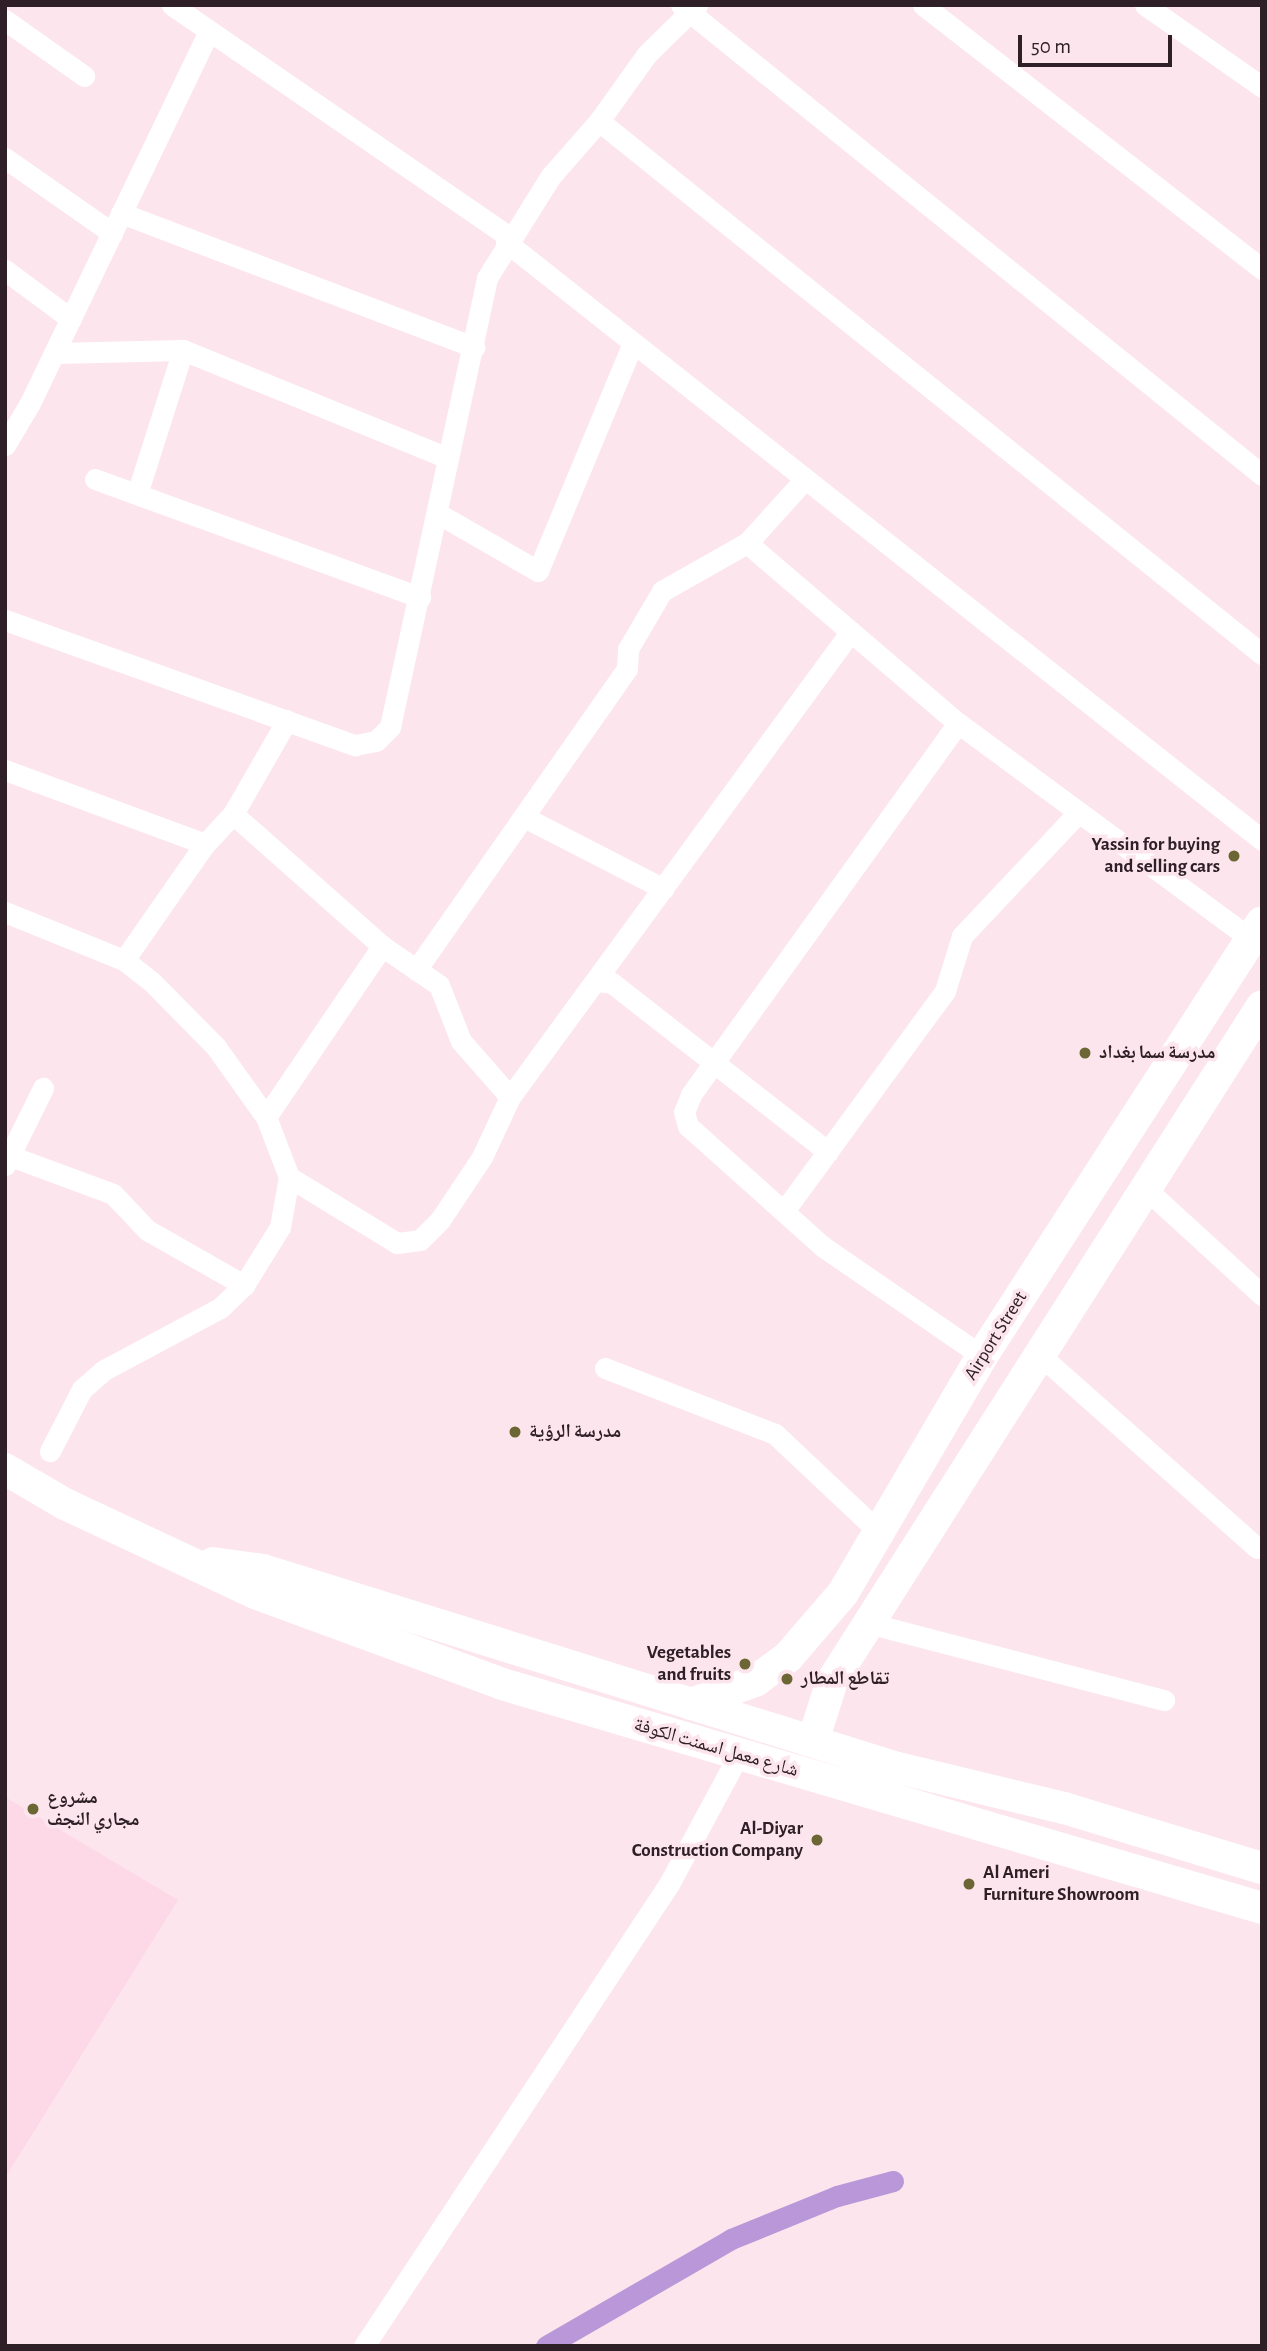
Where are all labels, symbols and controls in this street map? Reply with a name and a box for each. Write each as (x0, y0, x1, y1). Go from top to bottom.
scale bar (1022, 21, 1176, 65)
text: 50 m (1031, 36, 1071, 57)
place label: Yassin for buying and selling cars (1092, 834, 1220, 878)
marker: Yassin for buying and selling cars (1226, 848, 1242, 864)
place label: مدرسة سما بغداد (1099, 1042, 1215, 1064)
marker: مدرسة سما بغداد (1077, 1045, 1093, 1061)
street label: Airport Street (960, 1287, 1032, 1385)
place label: مدرسة الرؤية (529, 1421, 621, 1443)
marker: مدرسة الرؤية (507, 1424, 523, 1440)
place label: Vegetables and fruits (647, 1642, 731, 1686)
marker: Vegetables and fruits (737, 1656, 753, 1672)
place label: تقاطع المطار (801, 1668, 889, 1690)
marker: تقاطع المطار (779, 1671, 795, 1687)
street label: شارع معمل اسمنت الكوفة (631, 1714, 801, 1782)
place label: مشروع مجاري النجف (47, 1787, 139, 1831)
marker: مشروع مجاري النجف (25, 1801, 41, 1817)
place label: Al-Diyar Construction Company (632, 1818, 803, 1862)
marker: Al-Diyar Construction Company (809, 1832, 825, 1848)
place label: Al Ameri Furniture Showroom (983, 1862, 1140, 1906)
marker: Al Ameri Furniture Showroom (961, 1876, 977, 1892)

